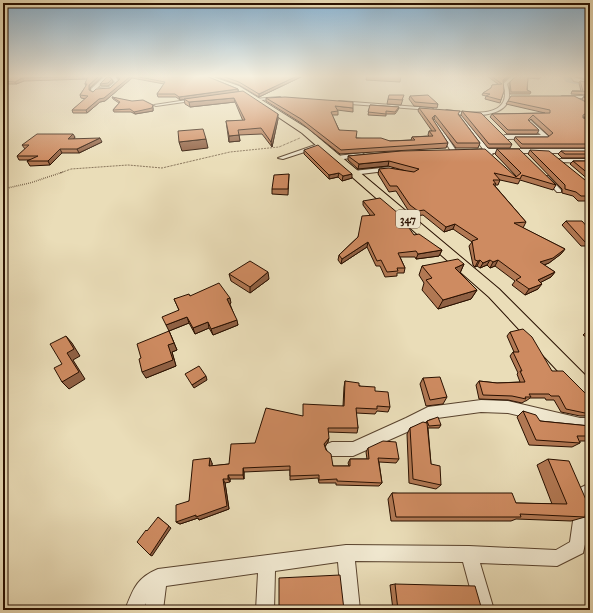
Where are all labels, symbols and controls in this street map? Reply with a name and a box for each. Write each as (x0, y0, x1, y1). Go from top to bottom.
road number: 347 (396, 210, 420, 228)

